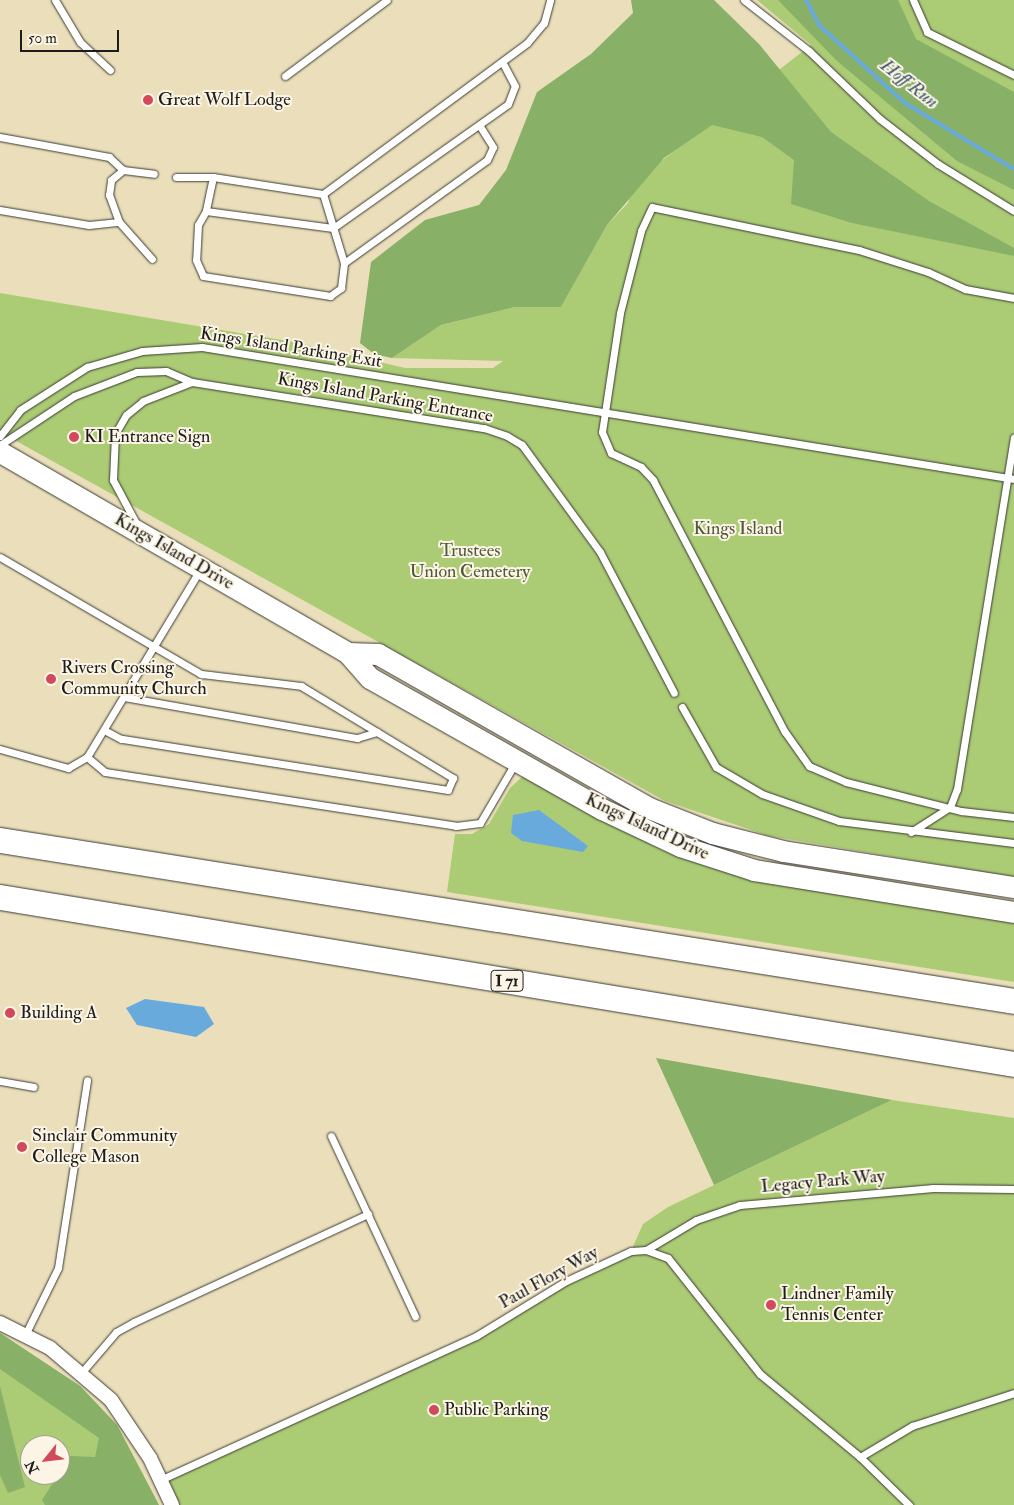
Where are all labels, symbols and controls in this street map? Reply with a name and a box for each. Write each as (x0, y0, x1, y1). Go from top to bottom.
scale bar (22, 20, 121, 52)
text: 50 m (28, 29, 57, 48)
water label: Hoff Run (876, 54, 942, 114)
place label: Great Wolf Lodge (158, 89, 291, 111)
marker: Great Wolf Lodge (142, 94, 154, 106)
street label: Kings Island Parking Exit (199, 323, 383, 373)
street label: Kings Island Parking Entrance (276, 368, 494, 428)
place label: KI Entrance Sign (84, 426, 210, 448)
marker: KI Entrance Sign (68, 431, 80, 443)
street label: Kings Island Drive (111, 509, 237, 595)
park label: Kings Island (694, 518, 782, 540)
park label: Trustees Union Cemetery (410, 541, 530, 584)
place label: Rivers Crossing Community Church (61, 658, 207, 701)
marker: Rivers Crossing Community Church (45, 673, 57, 685)
street label: Kings Island Drive (582, 789, 712, 865)
road number: I 71 (490, 968, 524, 994)
place label: Building A (20, 1002, 97, 1024)
marker: Building A (4, 1007, 16, 1019)
place label: Sinclair Community College Mason (32, 1126, 177, 1168)
marker: Sinclair Community College Mason (16, 1141, 28, 1153)
street label: Legacy Park Way (760, 1166, 886, 1198)
street label: Paul Flory Way (496, 1242, 602, 1314)
place label: Lindner Family Tennis Center (781, 1284, 894, 1326)
marker: Lindner Family Tennis Center (765, 1299, 777, 1311)
place label: Public Parking (444, 1399, 549, 1421)
marker: Public Parking (428, 1404, 440, 1416)
north arrow (20, 1435, 70, 1485)
text: N (22, 1457, 43, 1477)

